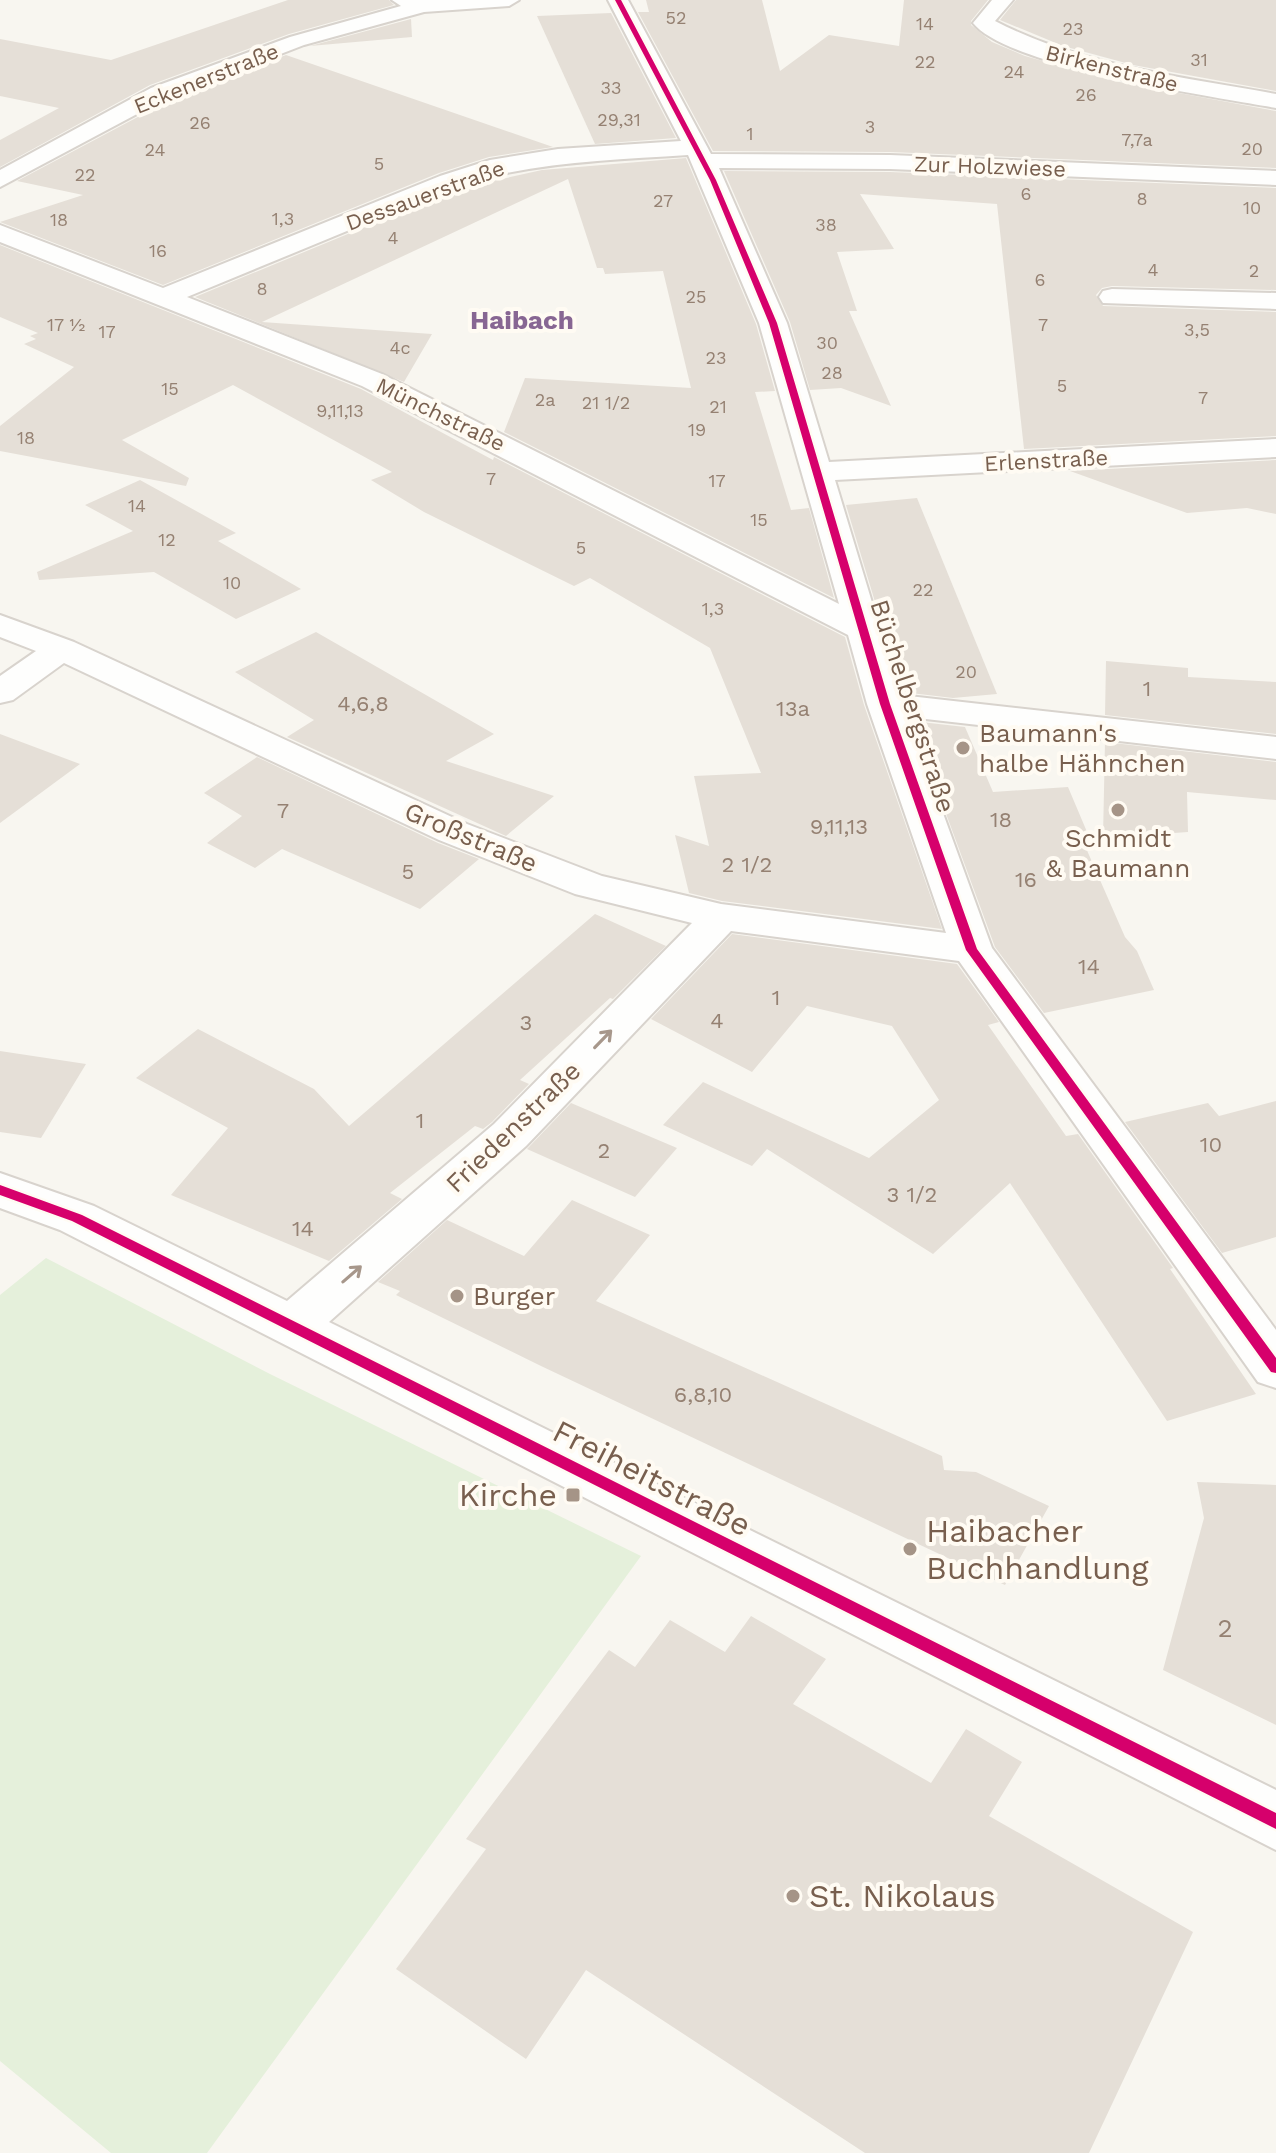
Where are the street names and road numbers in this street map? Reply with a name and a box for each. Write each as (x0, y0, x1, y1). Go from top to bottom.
street label: Eckenerstraße (130, 38, 282, 119)
street label: Birkenstraße (1043, 40, 1181, 97)
street label: Zur Holzwiese (914, 151, 1066, 182)
street label: Dessauerstraße (342, 155, 508, 236)
street label: Münchstraße (372, 373, 509, 456)
street label: Erlenstraße (983, 445, 1109, 476)
street label: Büchelbergstraße (864, 596, 962, 816)
street label: Großstraße (400, 796, 542, 878)
street label: Friedenstraße (440, 1055, 586, 1199)
street label: Freiheitstraße (547, 1412, 757, 1544)

